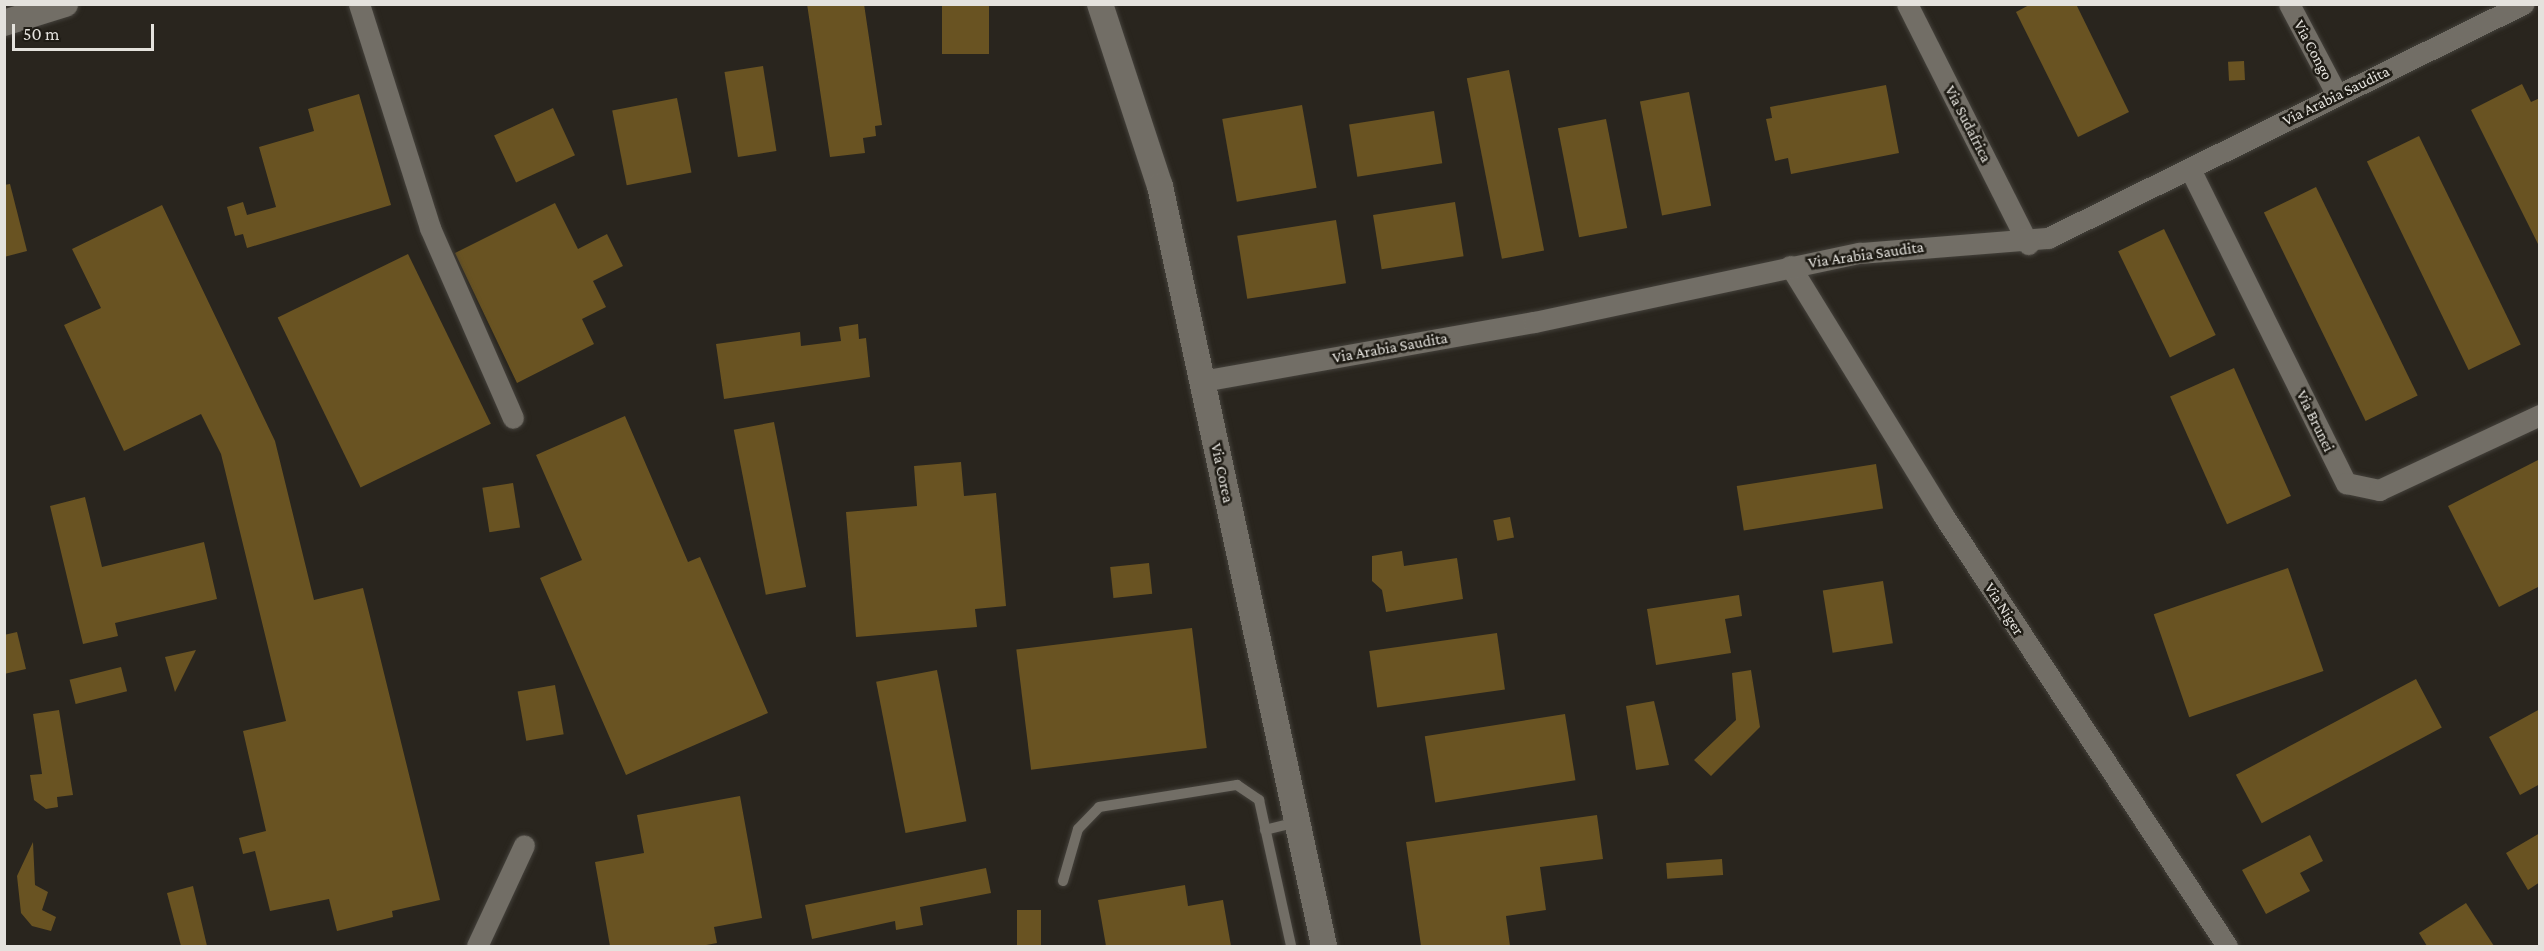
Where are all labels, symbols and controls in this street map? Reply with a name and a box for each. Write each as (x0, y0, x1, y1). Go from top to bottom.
scale bar (15, 12, 158, 50)
street label: Via Congo (2289, 17, 2337, 83)
text: 50 m (23, 24, 60, 44)
street label: Via Arabia Saudita (2279, 62, 2393, 130)
street label: Via Sudafrica (1940, 82, 1996, 166)
street label: Via Arabia Saudita (1807, 237, 1925, 273)
street label: Via Arabia Saudita (1331, 328, 1449, 368)
street label: Via Brunei (2292, 387, 2338, 455)
street label: Via Corea (1206, 441, 1238, 505)
street label: Via Niger (1980, 579, 2028, 639)

